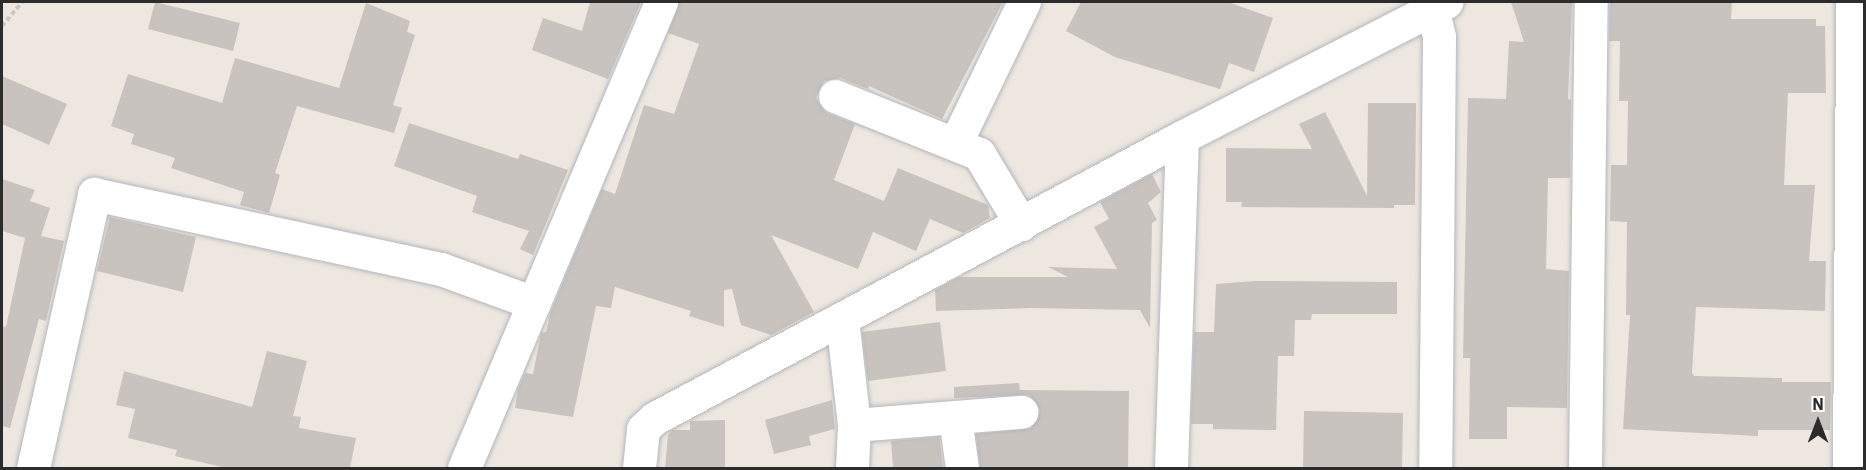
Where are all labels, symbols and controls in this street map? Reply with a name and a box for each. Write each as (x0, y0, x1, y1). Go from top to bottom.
north arrow (1788, 392, 1848, 452)
text: N (1812, 394, 1824, 414)

